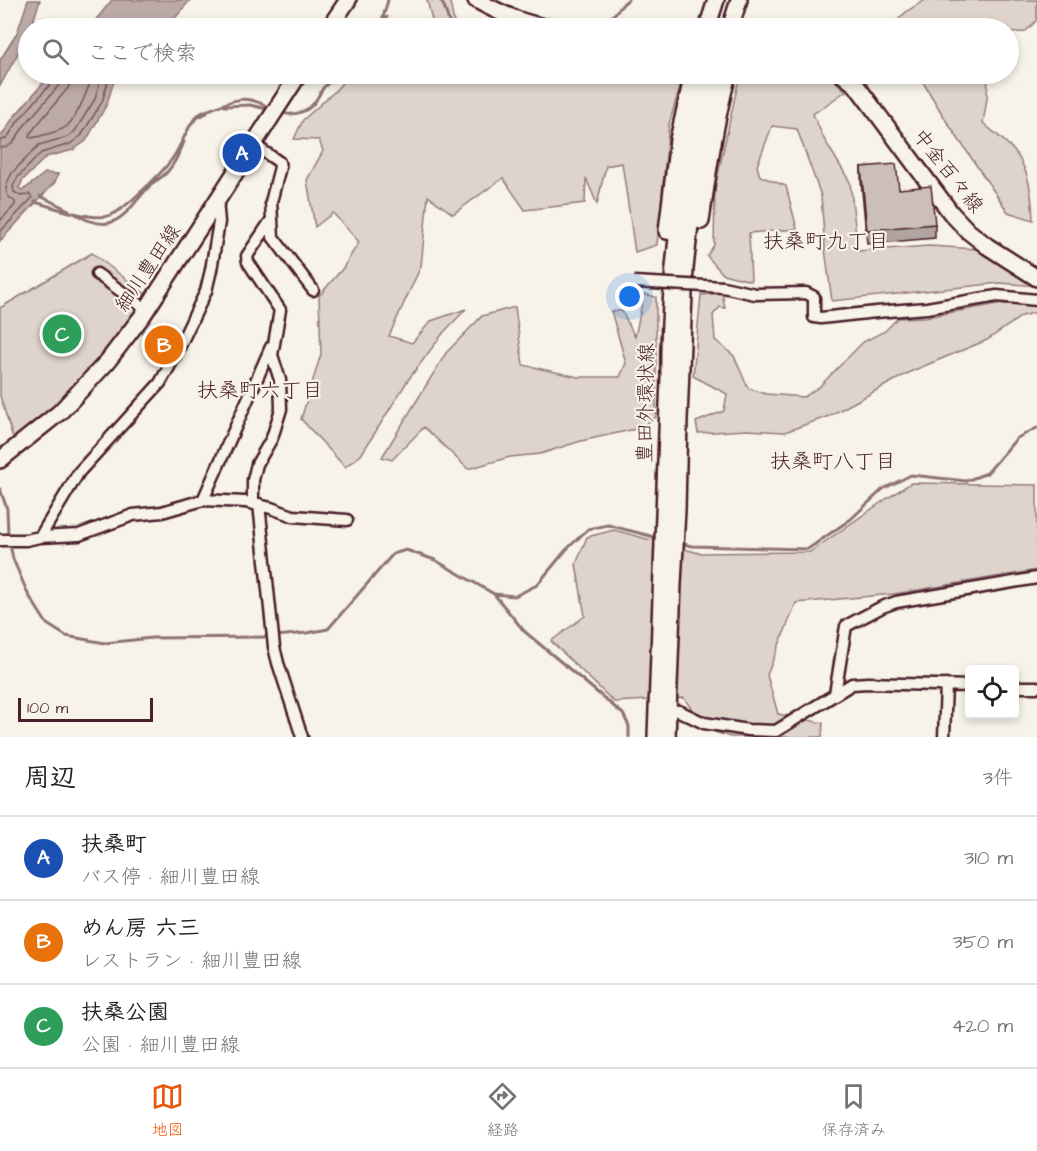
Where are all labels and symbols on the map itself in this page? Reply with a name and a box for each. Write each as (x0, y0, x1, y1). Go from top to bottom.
street label: 中金百々線 (906, 123, 990, 219)
pin: A (222, 130, 262, 176)
street label: 細川豊田線 (108, 219, 188, 317)
district label: 扶桑町九丁目 (763, 227, 889, 256)
your location (615, 282, 644, 311)
pin: C (42, 312, 82, 356)
pin: B (144, 322, 184, 368)
street label: 豊田外環状線 (631, 343, 661, 463)
district label: 扶桑町六丁目 (197, 376, 323, 405)
district label: 扶桑町八丁目 (770, 447, 896, 476)
scale bar (18, 695, 153, 722)

